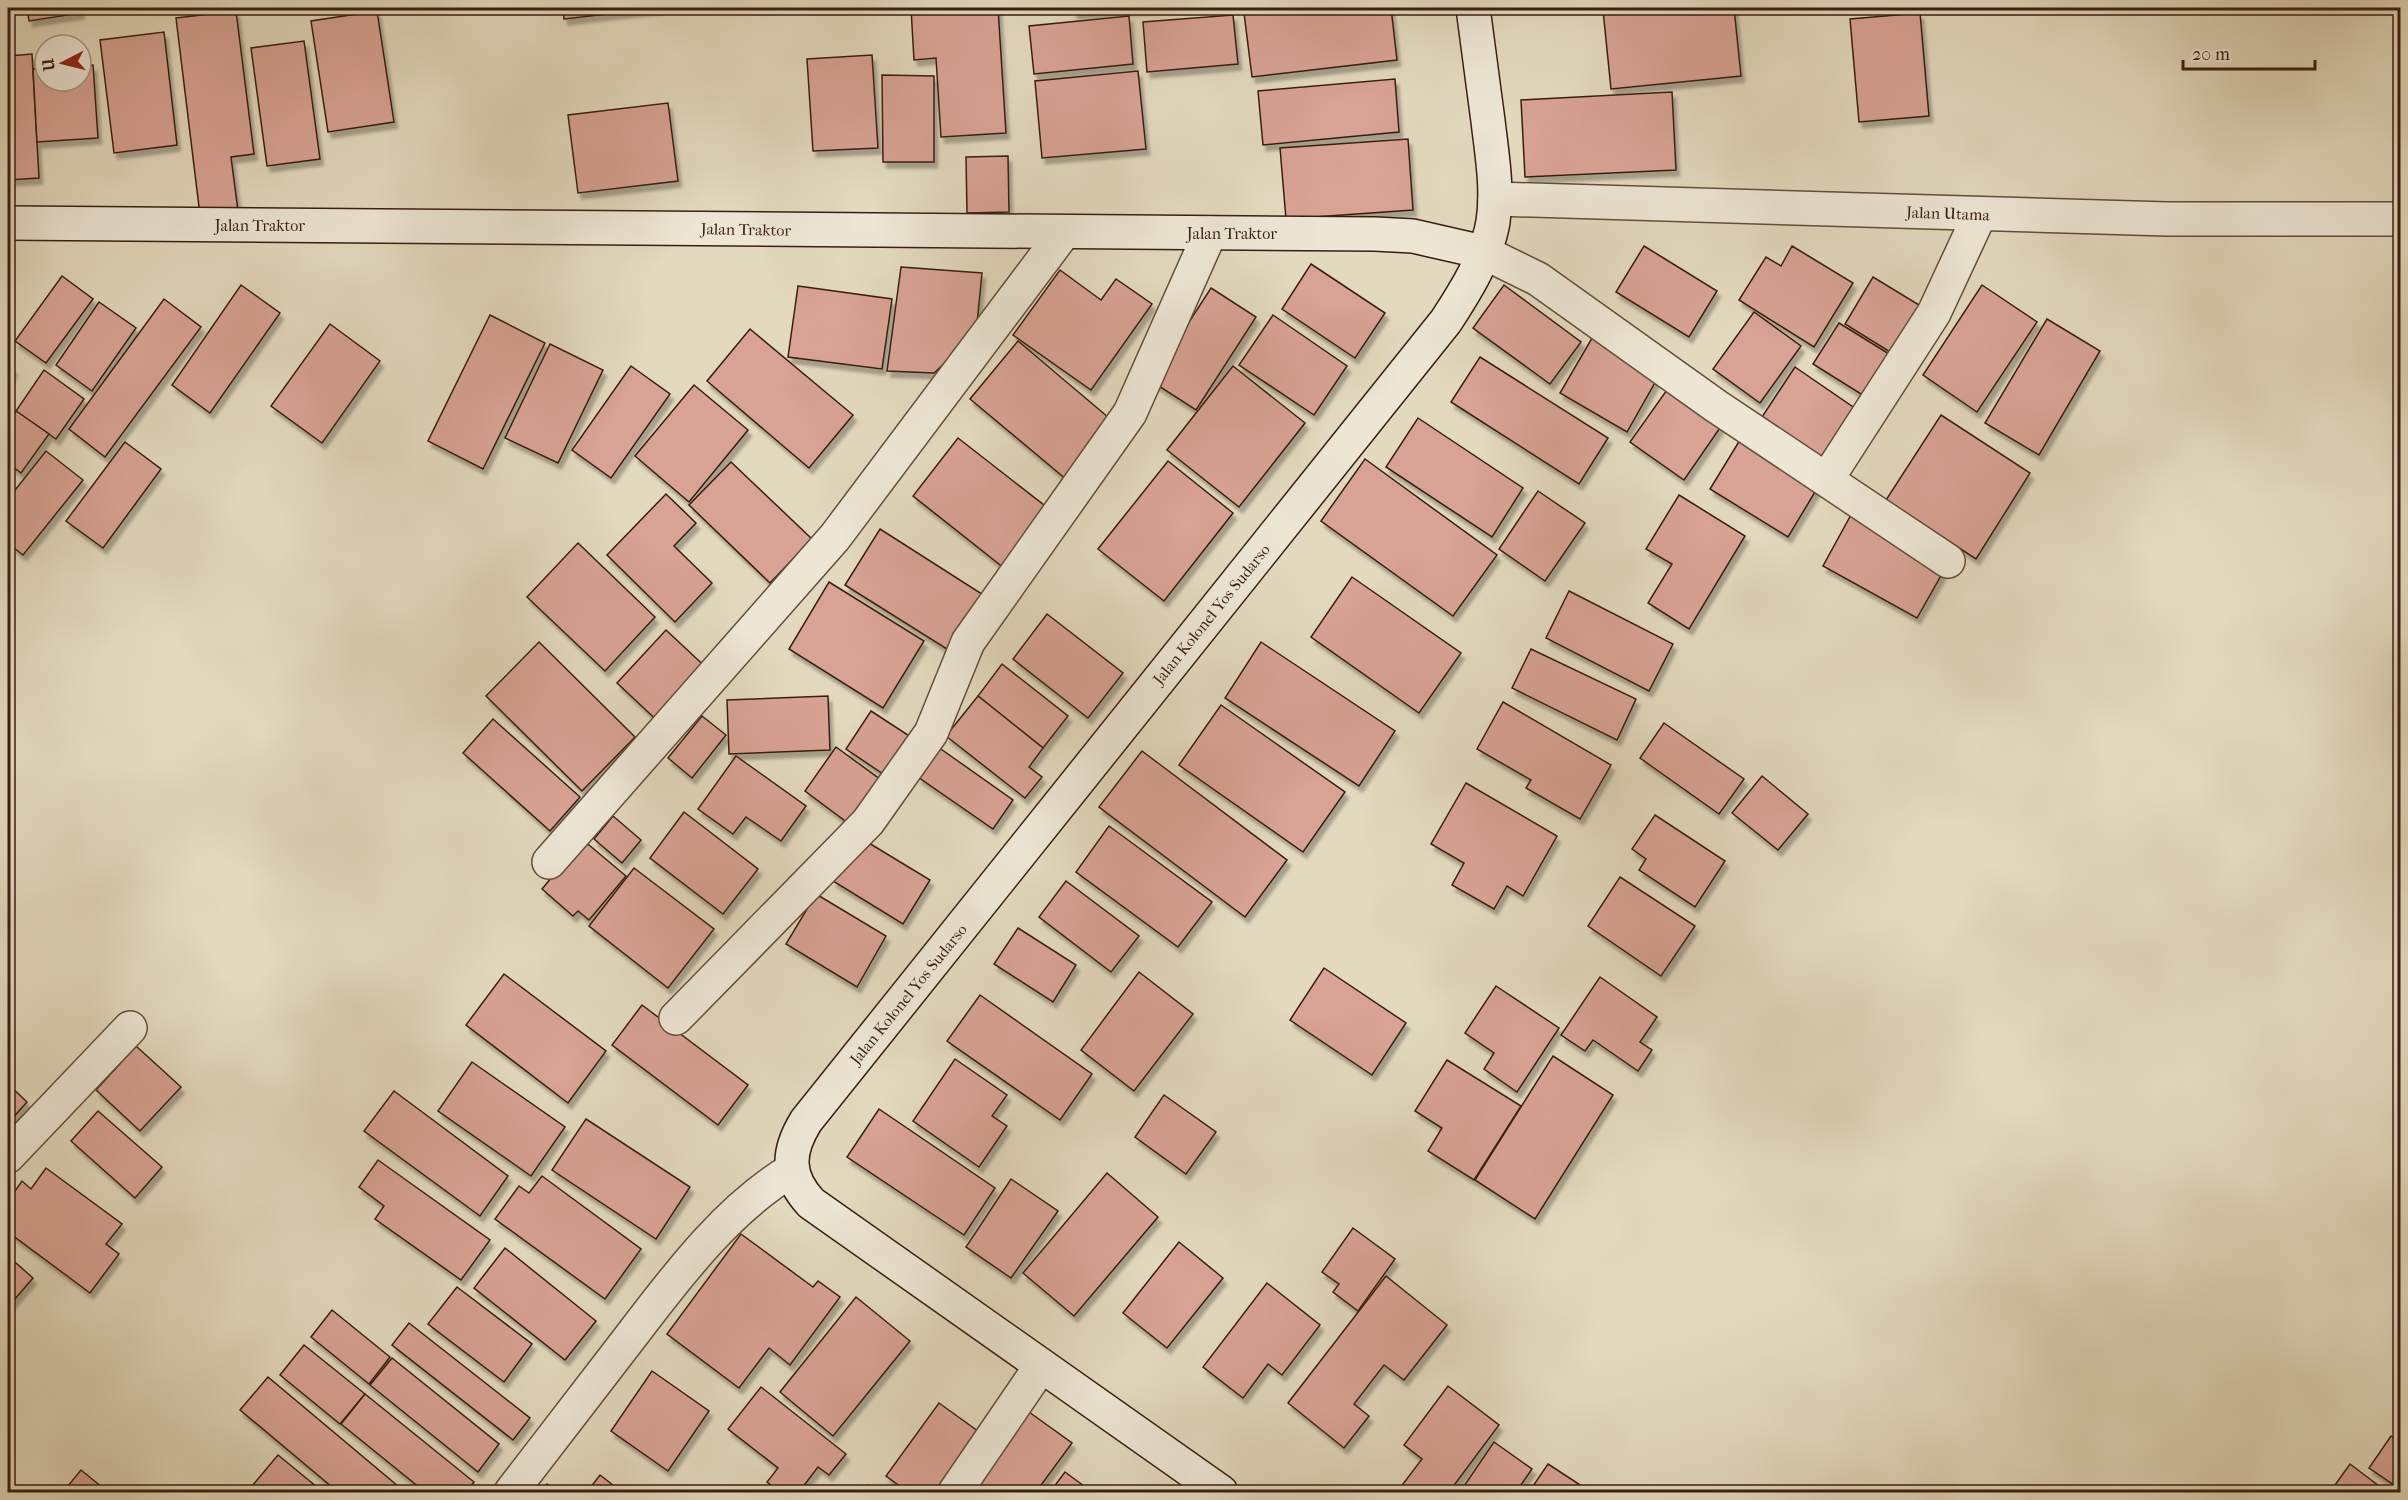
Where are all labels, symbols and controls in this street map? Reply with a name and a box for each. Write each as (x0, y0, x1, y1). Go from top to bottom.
north arrow (33, 33, 93, 93)
scale bar (2183, 33, 2315, 71)
text: 20 m (2192, 44, 2230, 65)
text: U (38, 57, 59, 73)
street label: Jalan Utama (1904, 202, 1991, 224)
street label: Jalan Traktor (213, 216, 305, 235)
street label: Jalan Traktor (699, 219, 791, 240)
street label: Jalan Traktor (1185, 224, 1277, 243)
street label: Jalan Kolonel Yos Sudarso (1148, 540, 1274, 690)
street label: Jalan Kolonel Yos Sudarso (845, 920, 971, 1070)

